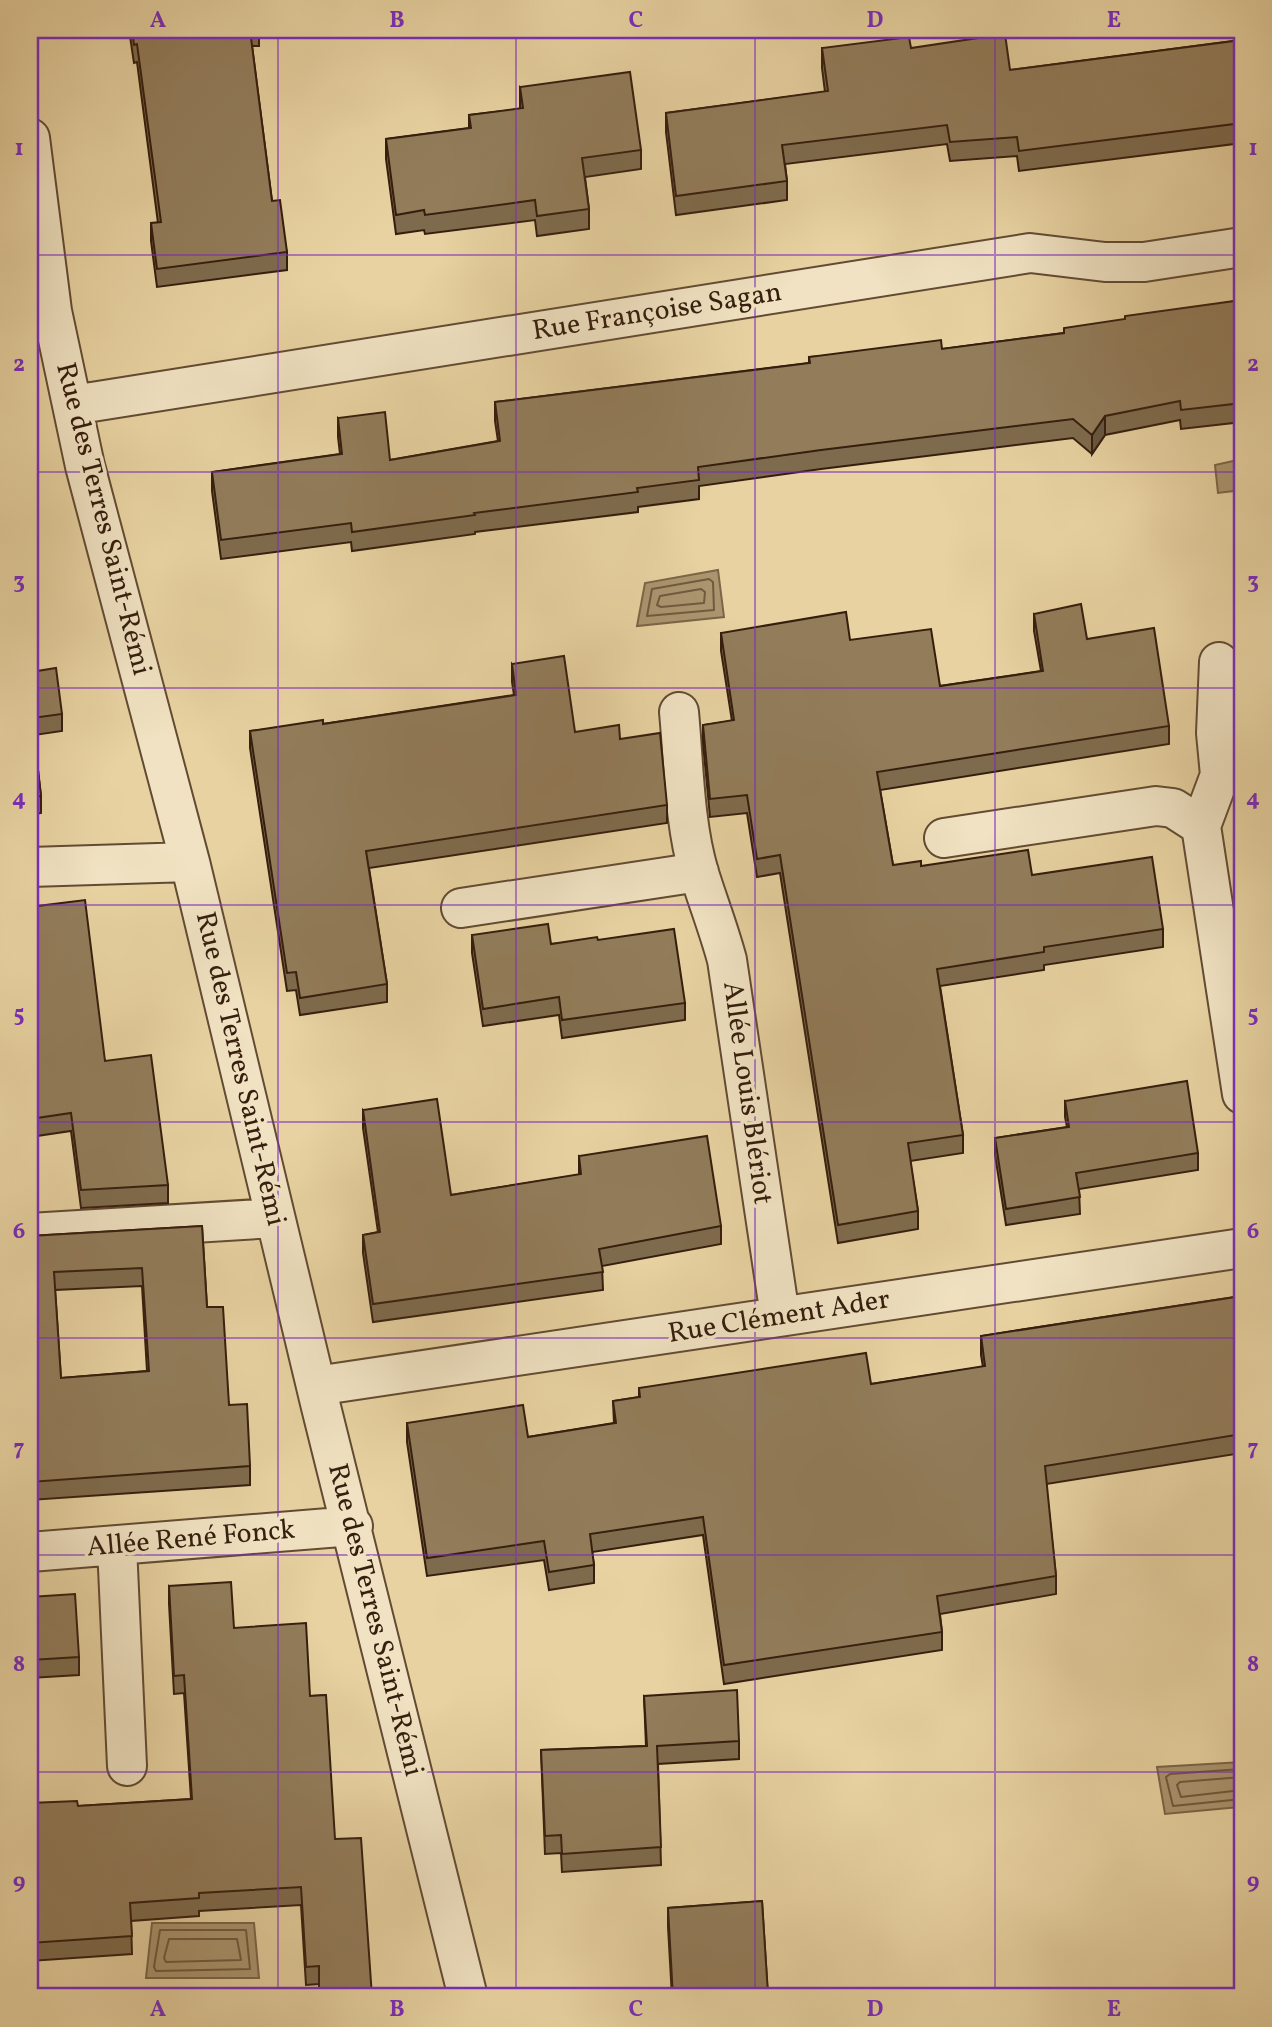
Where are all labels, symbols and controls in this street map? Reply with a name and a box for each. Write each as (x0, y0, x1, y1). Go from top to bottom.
text: A (150, 5, 166, 37)
text: B (389, 5, 405, 37)
text: C (629, 5, 643, 37)
text: D (867, 5, 884, 37)
text: E (1107, 5, 1121, 37)
text: 1 (14, 133, 24, 165)
text: 1 (1248, 133, 1258, 165)
street label: Rue Françoise Sagan (529, 273, 785, 351)
text: 2 (13, 349, 25, 381)
text: 2 (1247, 349, 1259, 381)
street label: Rue des Terres Saint-Rémi (45, 358, 161, 680)
text: 3 (13, 566, 25, 598)
text: 3 (1247, 566, 1259, 598)
text: 4 (12, 783, 26, 815)
text: 4 (1246, 783, 1260, 815)
street label: Rue des Terres Saint-Rémi (185, 908, 295, 1230)
street label: Allée Louis Blériot (712, 979, 782, 1207)
text: 5 (13, 999, 25, 1031)
text: 5 (1247, 999, 1259, 1031)
text: 6 (13, 1216, 25, 1248)
text: 6 (1247, 1216, 1259, 1248)
street label: Rue Clément Ader (665, 1280, 893, 1354)
text: 7 (14, 1433, 25, 1465)
text: 7 (1248, 1433, 1259, 1465)
street label: Rue des Terres Saint-Rémi (317, 1459, 433, 1781)
street label: Allée René Fonck (85, 1510, 297, 1568)
text: 8 (13, 1649, 25, 1681)
text: 8 (1247, 1649, 1259, 1681)
text: 9 (13, 1866, 25, 1898)
text: 9 (1247, 1866, 1259, 1898)
text: A (150, 1994, 166, 2026)
text: B (389, 1994, 405, 2026)
text: C (629, 1994, 643, 2026)
text: D (867, 1994, 884, 2026)
text: E (1107, 1994, 1121, 2026)

